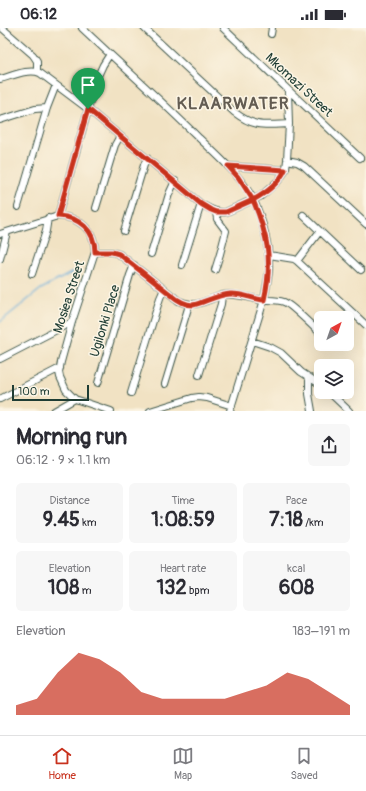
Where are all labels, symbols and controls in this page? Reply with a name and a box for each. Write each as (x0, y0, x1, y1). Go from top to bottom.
text: 06:12 (20, 5, 57, 24)
street label: Mkomazi Street (262, 50, 337, 121)
pin (71, 68, 105, 109)
icon: arrive (77, 74, 99, 96)
district label: KLAARWATER (176, 93, 290, 114)
street label: Mosiea Street (50, 258, 88, 335)
street label: Ugilonki Place (86, 282, 124, 359)
north arrow (314, 311, 354, 351)
map controls (314, 311, 354, 399)
button: layers (314, 359, 354, 399)
scale bar (12, 383, 89, 402)
text: 100 m (18, 385, 49, 398)
text: Morning run (16, 423, 127, 451)
button: share (308, 424, 350, 466)
text: 06:12 · 9 × 1.1 km (16, 452, 110, 468)
text: Distance (50, 494, 90, 507)
text: Time (171, 494, 194, 507)
text: Pace (285, 494, 307, 507)
text: 9.45 (43, 507, 80, 532)
text: 1:08:59 (151, 507, 215, 532)
text: 7:18 (269, 507, 303, 532)
text: km (80, 516, 97, 529)
text: /km (303, 516, 324, 529)
text: Elevation (49, 562, 91, 575)
text: Heart rate (160, 562, 206, 575)
text: kcal (287, 562, 305, 575)
text: 108 (48, 575, 79, 600)
text: 132 (157, 575, 187, 600)
text: 608 (279, 575, 314, 600)
text: m (79, 584, 92, 597)
text: bpm (187, 584, 209, 597)
text: Elevation (16, 623, 66, 639)
text: 183–191 m (292, 623, 350, 639)
tab: Home (48, 745, 76, 782)
tab: Map (172, 745, 194, 782)
tab: Saved (291, 745, 318, 782)

